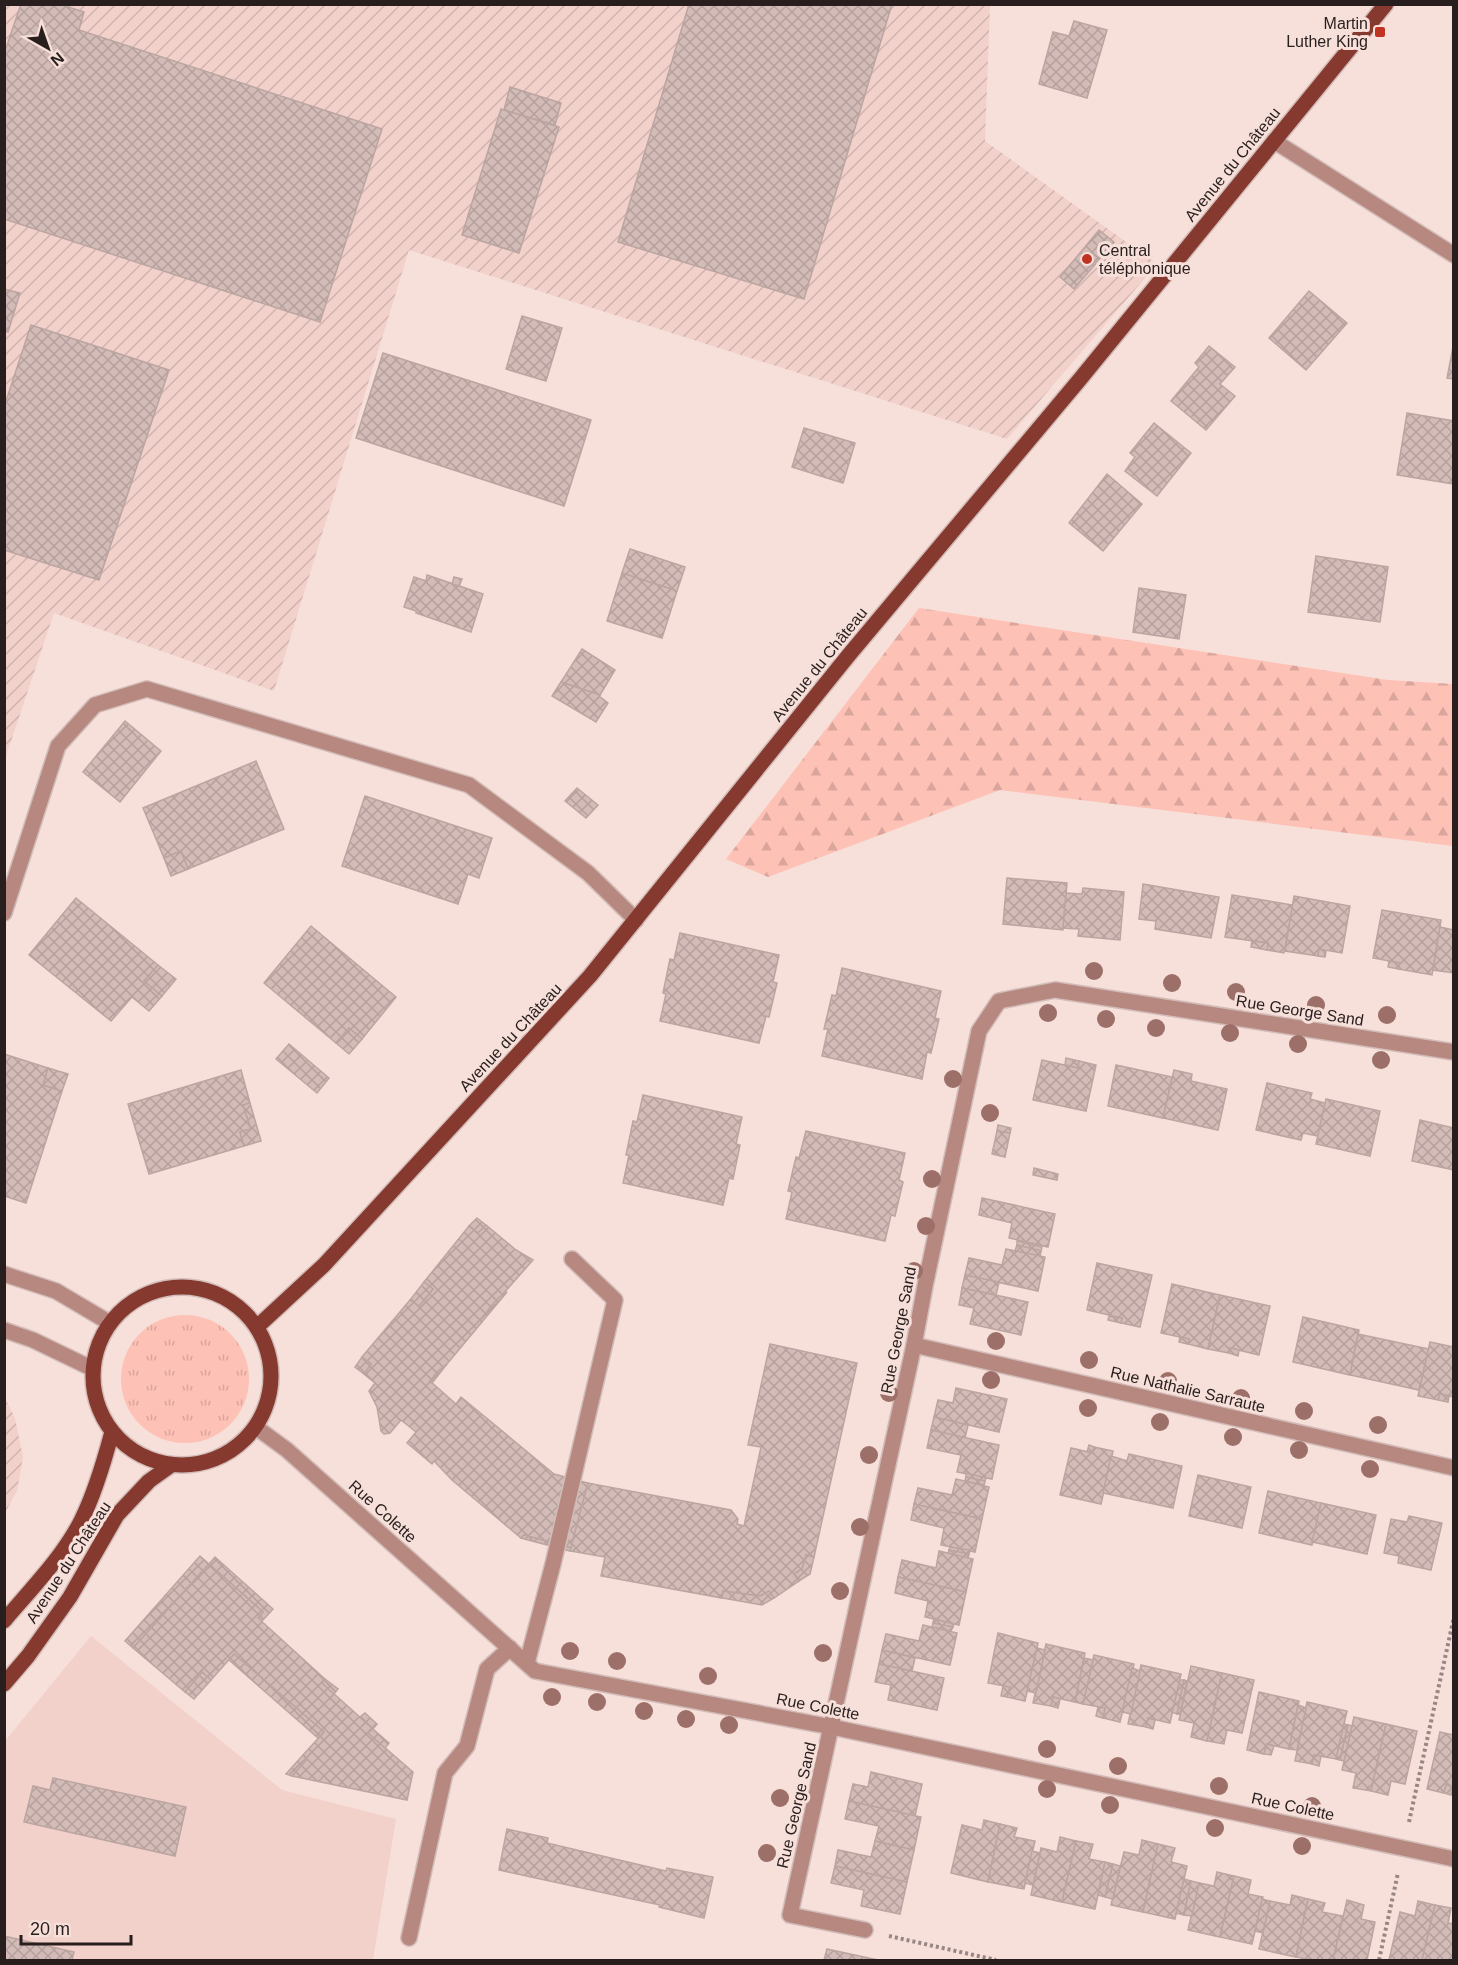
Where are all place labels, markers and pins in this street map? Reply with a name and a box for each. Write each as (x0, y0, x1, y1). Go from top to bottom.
place label: Martin Luther King (1286, 15, 1368, 50)
marker: Martin Luther King (1373, 25, 1387, 39)
place label: Central téléphonique (1099, 242, 1191, 277)
marker: Central téléphonique (1080, 252, 1094, 266)

